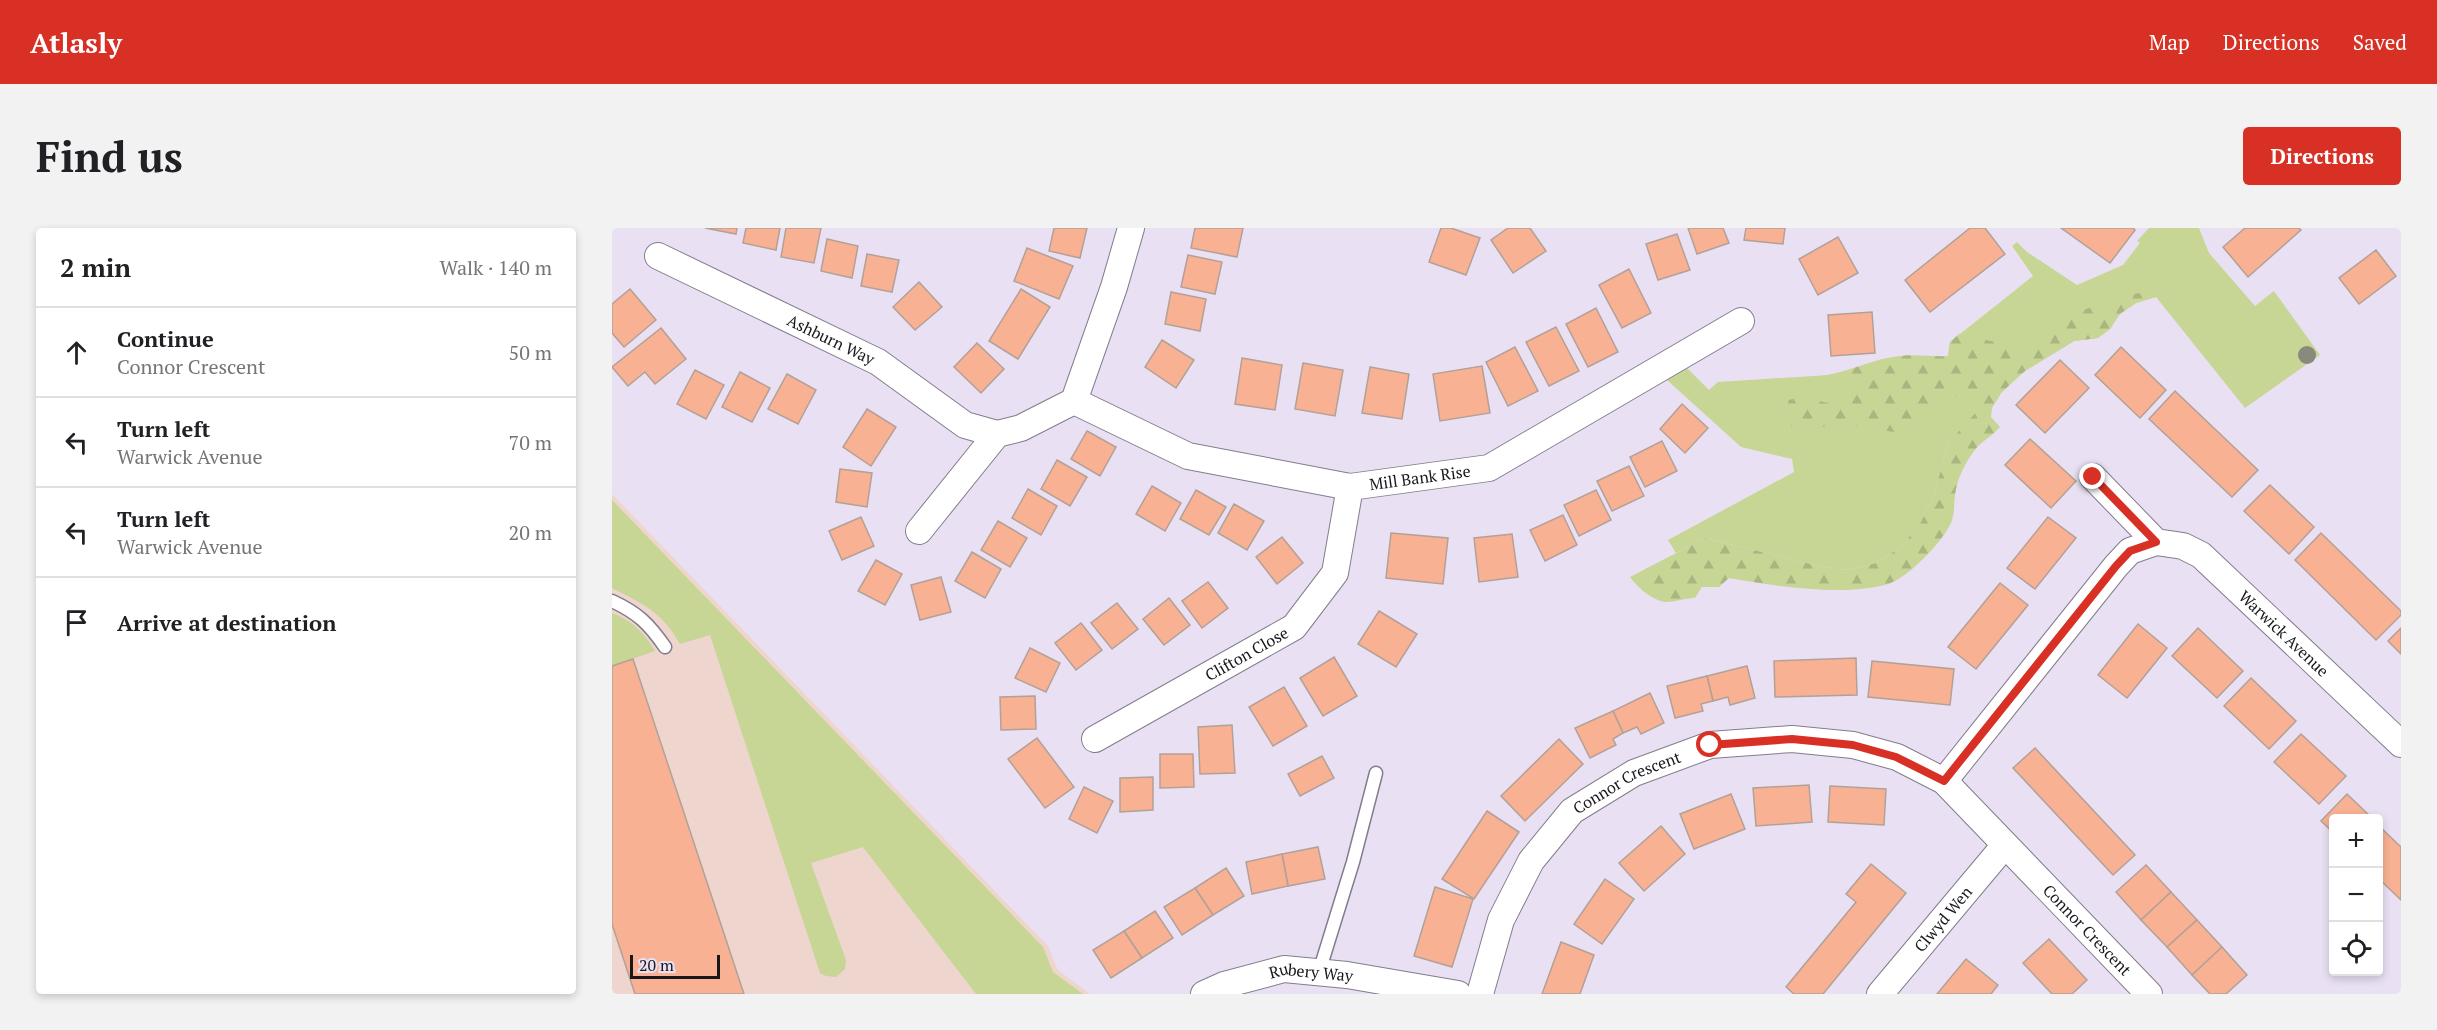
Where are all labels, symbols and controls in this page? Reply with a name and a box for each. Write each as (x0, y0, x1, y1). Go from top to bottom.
text: Atlasly (30, 24, 122, 61)
text: Map (2149, 28, 2190, 56)
text: Directions (2223, 28, 2320, 56)
text: Saved (2353, 28, 2407, 56)
button: Directions (2243, 127, 2401, 185)
text: Find us (36, 128, 183, 184)
text: 2 min (60, 250, 131, 284)
text: Walk · 140 m (440, 254, 552, 281)
street label: Ashburn Way (783, 309, 879, 370)
text: Continue (117, 324, 214, 353)
icon: ahead (60, 336, 93, 369)
text: 50 m (509, 339, 552, 366)
text: Connor Crescent (117, 353, 265, 380)
text: Turn left (117, 414, 210, 443)
icon: left (60, 426, 93, 459)
text: 70 m (509, 429, 552, 456)
text: Warwick Avenue (117, 443, 263, 470)
street label: Mill Bank Rise (1368, 460, 1472, 495)
route end (2079, 463, 2105, 489)
text: Turn left (117, 504, 210, 533)
icon: left (60, 516, 93, 549)
text: 20 m (509, 519, 552, 546)
text: Warwick Avenue (117, 533, 263, 560)
street label: Warwick Avenue (2234, 585, 2334, 681)
icon: arrive (60, 606, 93, 639)
text: Arrive at destination (117, 608, 336, 637)
street label: Clifton Close (1201, 621, 1292, 686)
route start (1696, 731, 1722, 757)
street label: Connor Crescent (1569, 746, 1684, 819)
map controls (2329, 814, 2383, 976)
button: + (2329, 814, 2383, 868)
button: − (2329, 868, 2383, 922)
street label: Connor Crescent (2038, 879, 2136, 980)
street label: Clwyd Wen (1909, 881, 1977, 956)
button: locate (2329, 922, 2383, 976)
scale bar (630, 952, 720, 980)
text: 20 m (639, 954, 674, 976)
street label: Rubery Way (1266, 957, 1356, 987)

